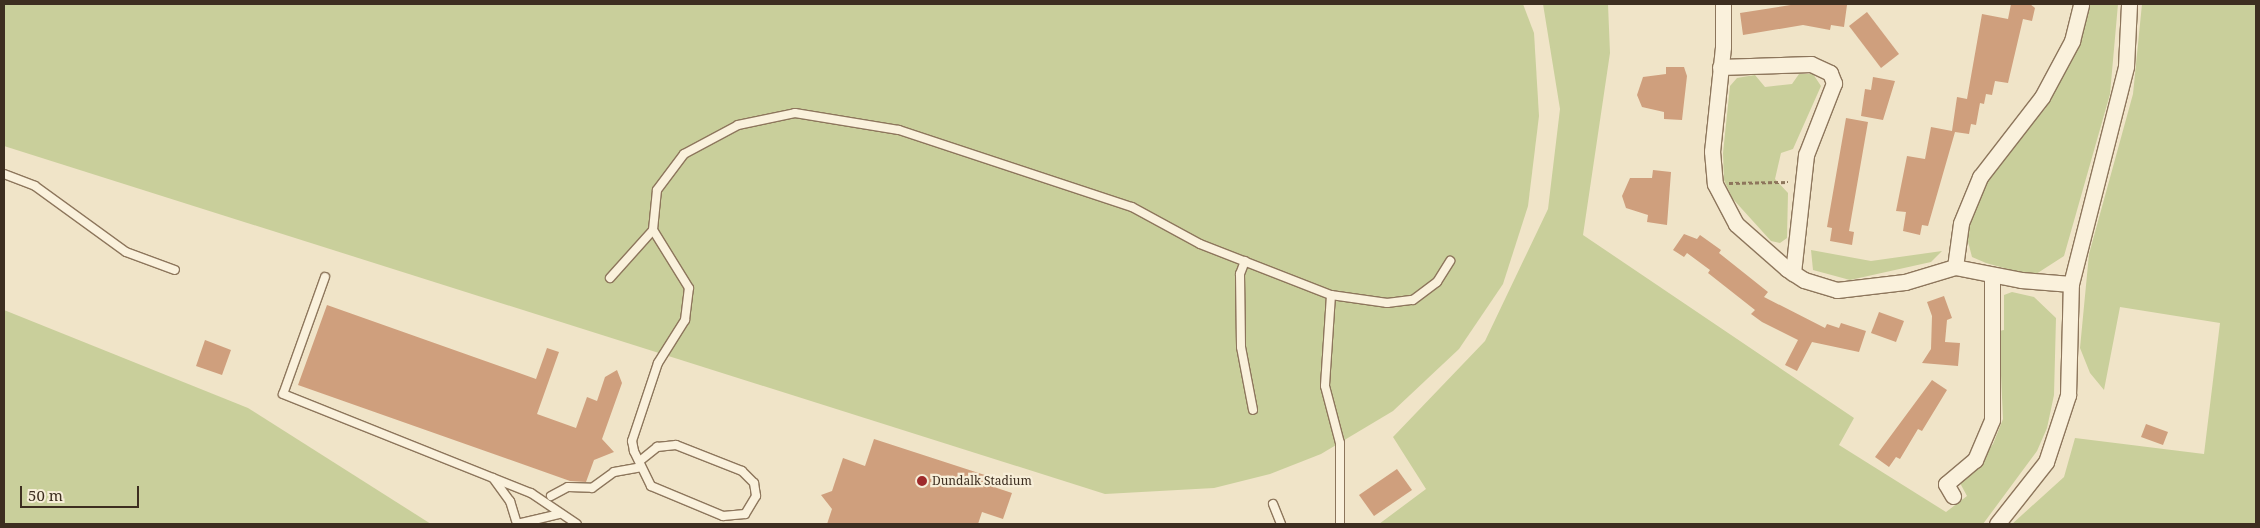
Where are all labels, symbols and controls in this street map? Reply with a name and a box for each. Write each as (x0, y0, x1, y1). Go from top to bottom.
place label: Dundalk Stadium (932, 474, 1032, 488)
marker: Dundalk Stadium (916, 475, 928, 487)
scale bar (22, 476, 141, 508)
text: 50 m (28, 485, 63, 505)

